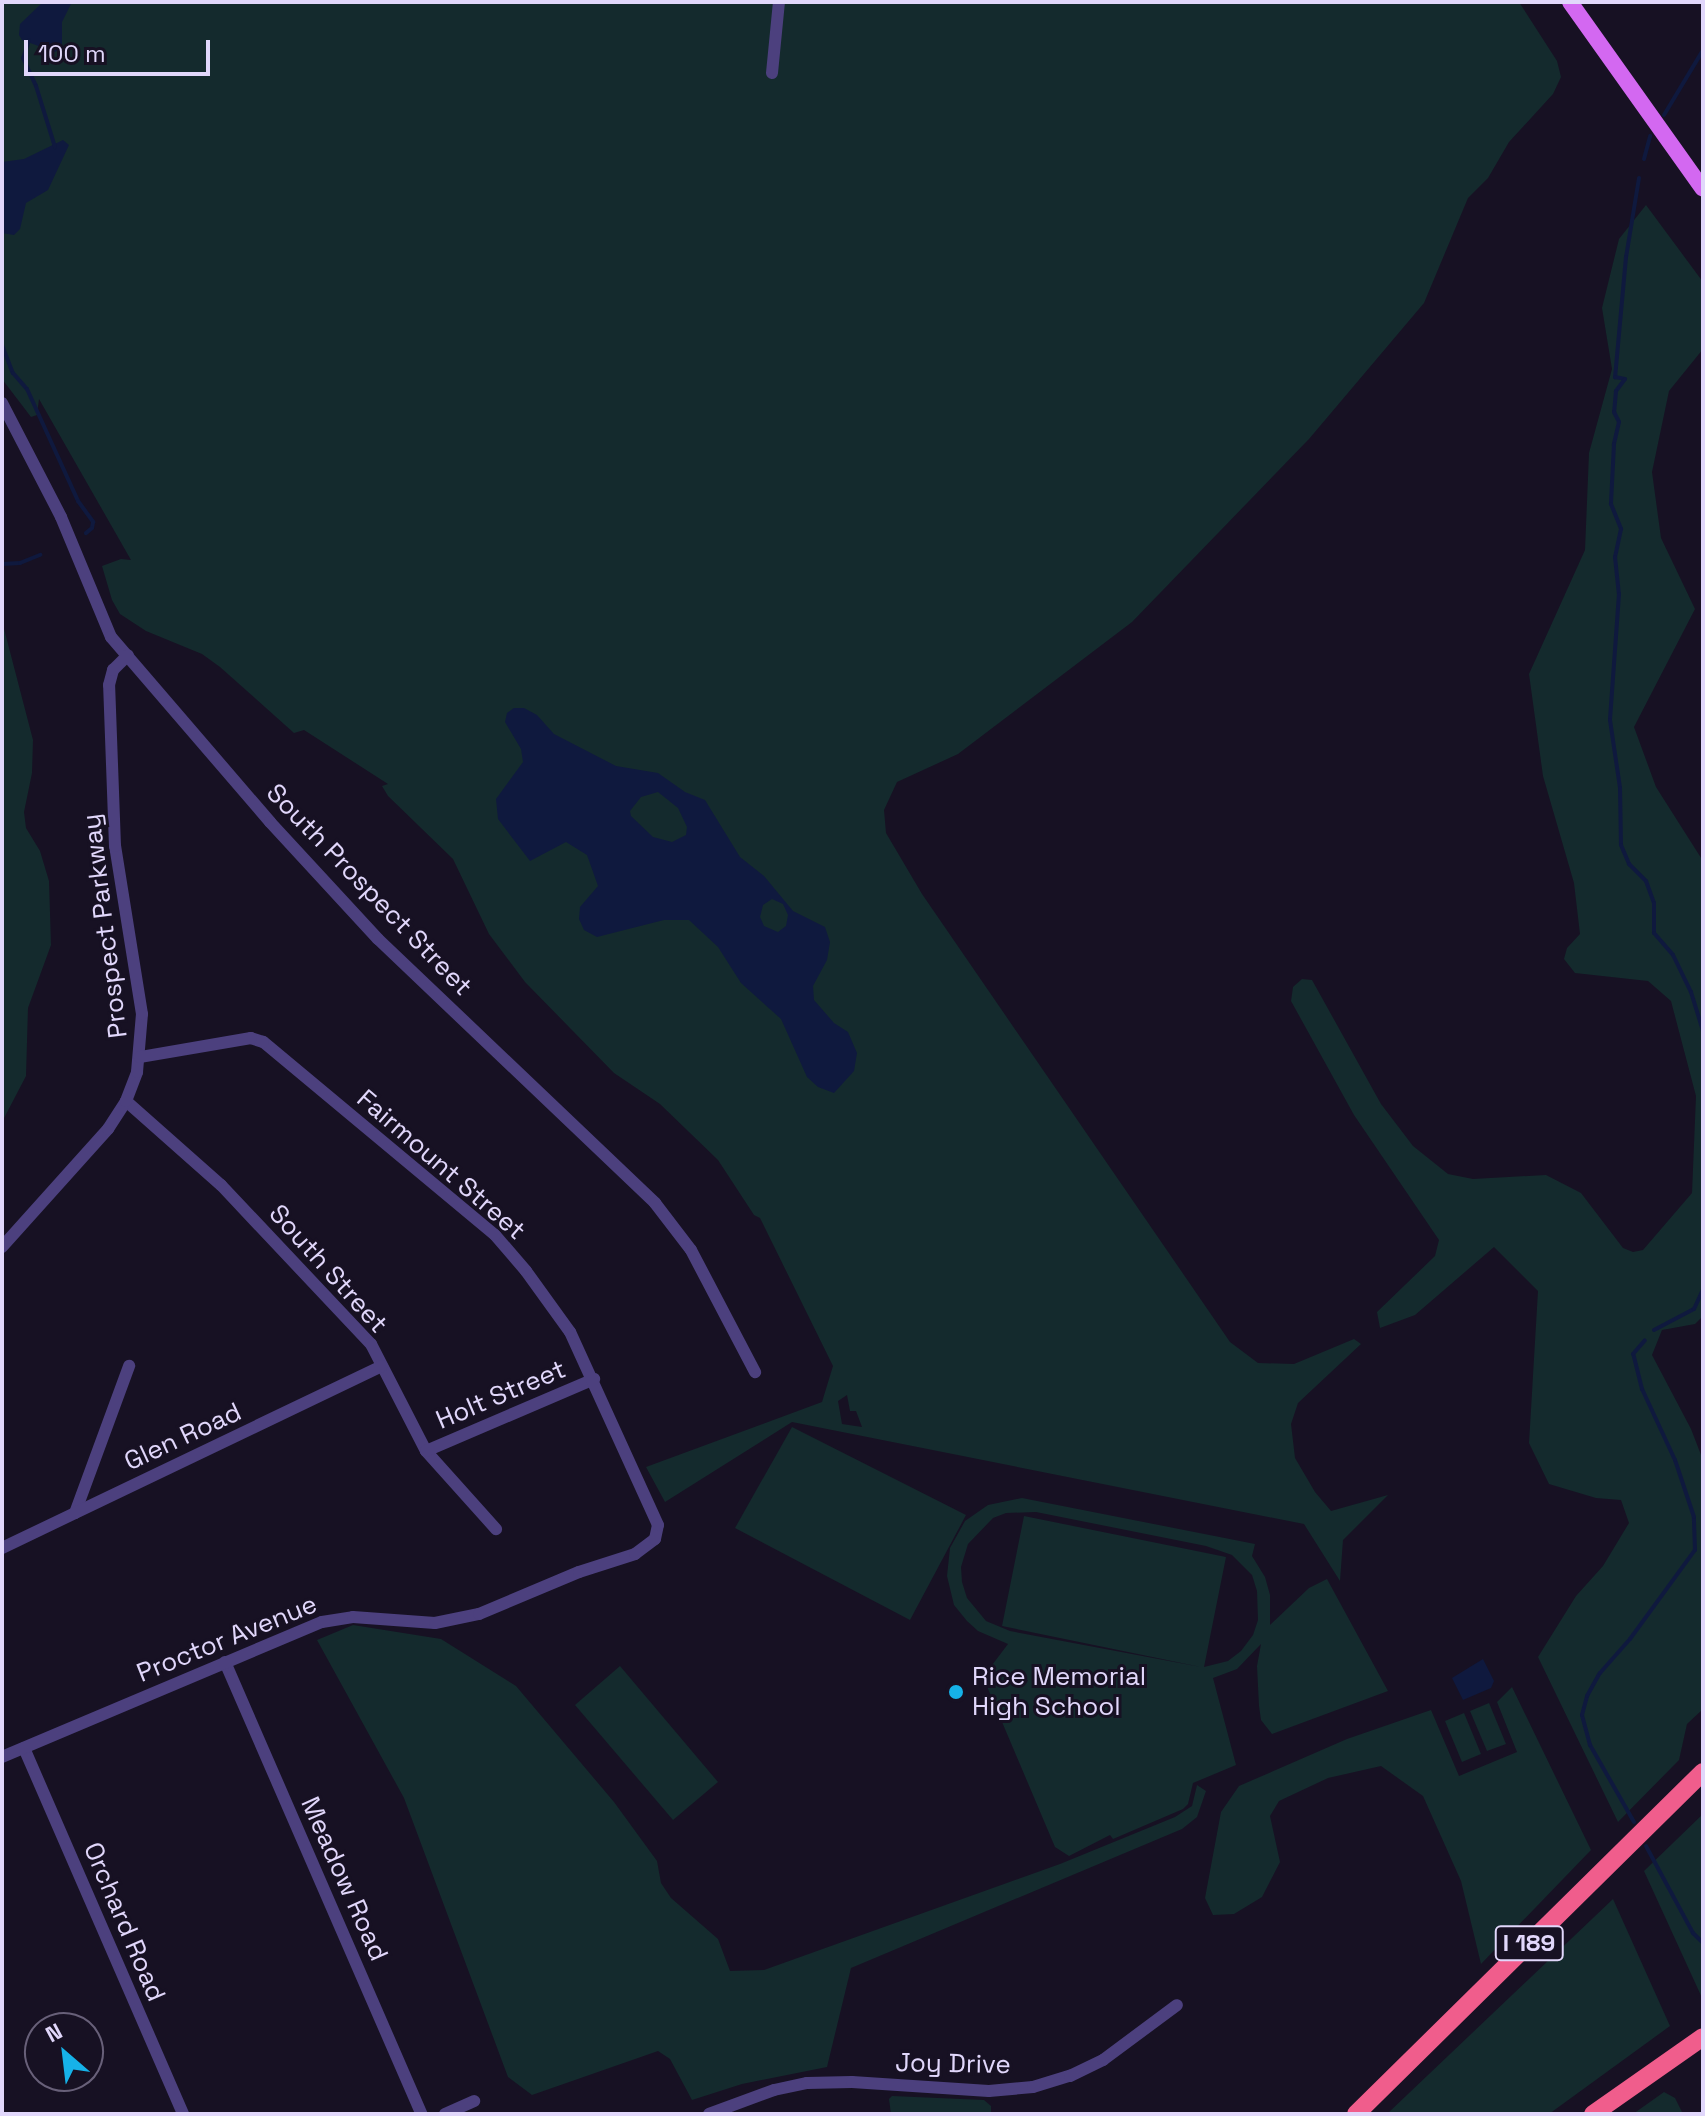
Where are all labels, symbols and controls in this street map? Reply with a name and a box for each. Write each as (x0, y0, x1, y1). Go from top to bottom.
scale bar (28, 24, 214, 74)
text: 100 m (38, 38, 106, 69)
street label: South Prospect Street (260, 778, 478, 1002)
street label: Prospect Parkway (76, 812, 134, 1040)
street label: Fairmount Street (350, 1083, 532, 1247)
street label: South Street (262, 1198, 394, 1340)
street label: Holt Street (432, 1354, 570, 1436)
street label: Glen Road (120, 1396, 246, 1478)
street label: Proctor Avenue (132, 1589, 322, 1689)
place label: Rice Memorial High School (972, 1661, 1146, 1722)
marker: Rice Memorial High School (947, 1683, 965, 1701)
street label: Meadow Road (294, 1792, 394, 1966)
street label: Orchard Road (76, 1838, 172, 2006)
road number: I 189 (1493, 1923, 1565, 1963)
north arrow (24, 2012, 104, 2092)
text: N (41, 2017, 67, 2048)
street label: Joy Drive (895, 2047, 1011, 2081)

